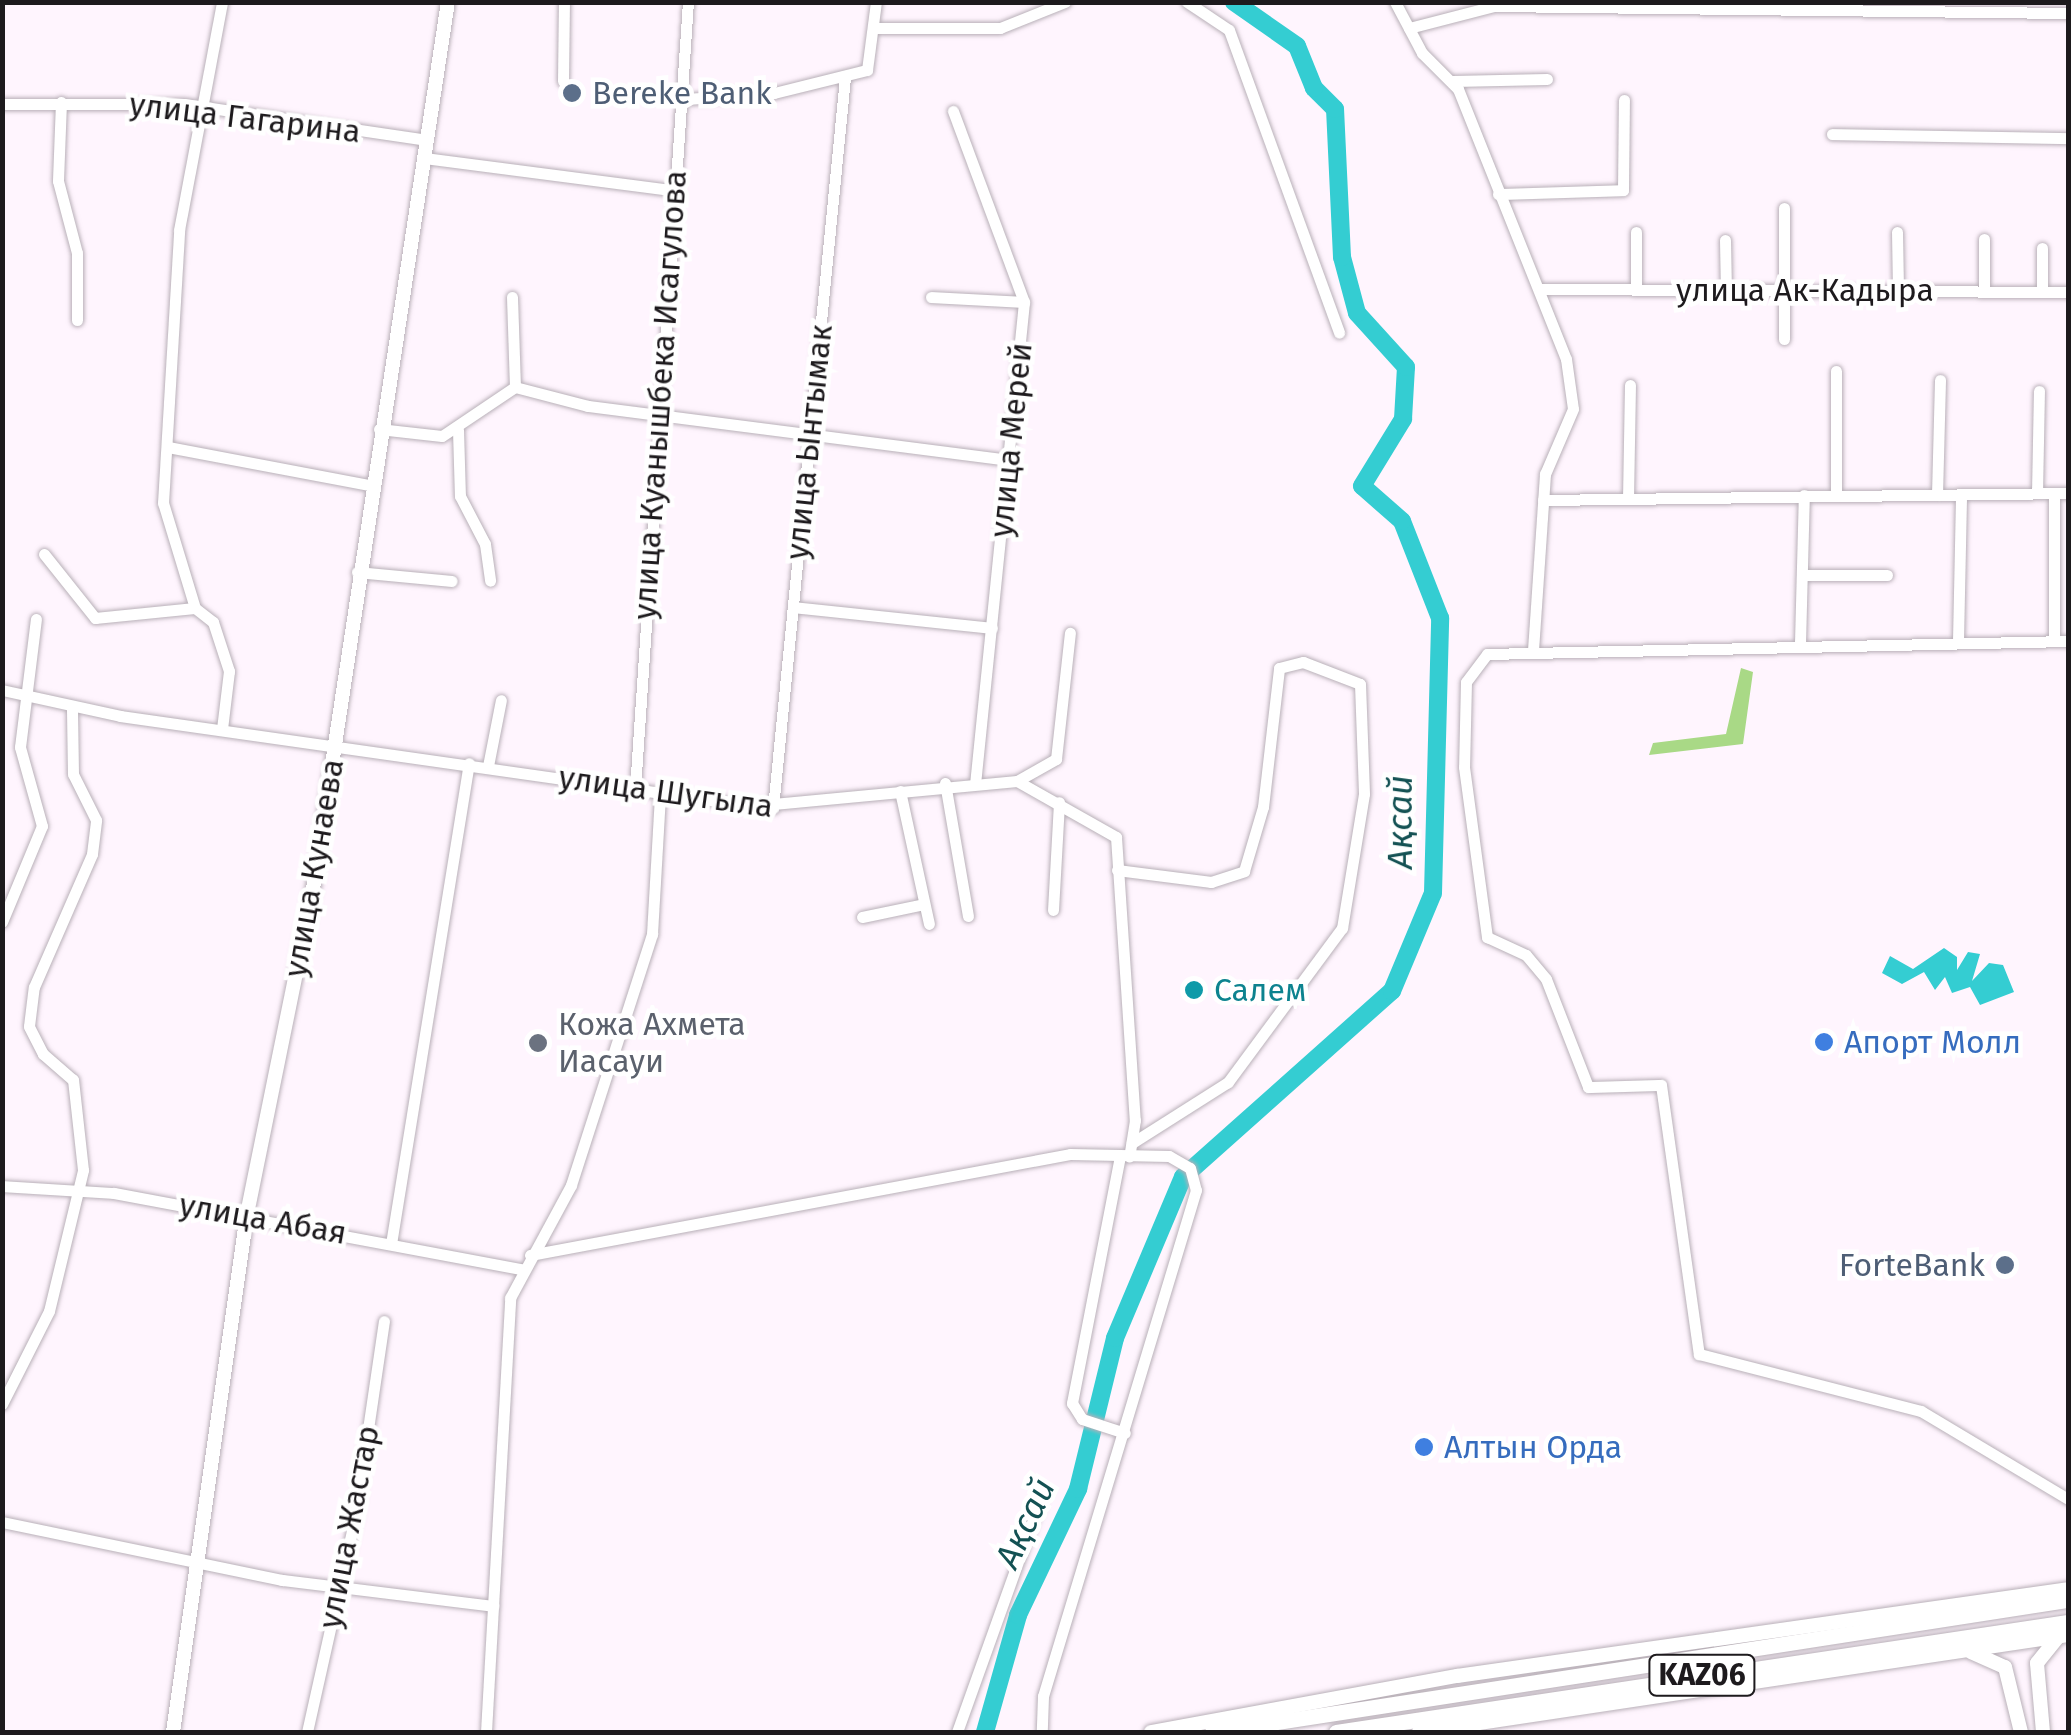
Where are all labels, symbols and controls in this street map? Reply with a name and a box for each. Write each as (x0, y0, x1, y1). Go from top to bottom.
place label: Bereke Bank (592, 74, 772, 112)
marker: Bereke Bank (561, 82, 583, 104)
street label: улица Гагарина (127, 85, 363, 151)
street label: улица Куанышбека Исагулова (625, 169, 695, 621)
street label: улица Ак-Кадыра (1676, 271, 1934, 309)
street label: улица Ынтымак (778, 323, 840, 561)
street label: улица Мерей (982, 341, 1040, 539)
street label: улица Кунаева (276, 756, 352, 980)
street label: улица Шугыла (556, 758, 776, 826)
water label: Ақсай (1379, 775, 1421, 869)
place label: Салем (1214, 971, 1306, 1009)
marker: Салем (1183, 979, 1205, 1001)
place label: Кожа Ахмета Иасауи (558, 1006, 746, 1081)
place label: Апорт Молл (1844, 1023, 2021, 1061)
marker: Апорт Молл (1813, 1031, 1835, 1053)
marker: Кожа Ахмета Иасауи (527, 1032, 549, 1054)
street label: улица Абая (176, 1185, 350, 1253)
place label: ForteBank (1839, 1246, 1985, 1284)
marker: ForteBank (1994, 1254, 2016, 1276)
street label: улица Жастар (311, 1422, 387, 1632)
place label: Алтын Орда (1444, 1428, 1622, 1466)
marker: Алтын Орда (1413, 1436, 1435, 1458)
water label: Ақсай (986, 1471, 1064, 1575)
road number: KАZ06 (1647, 1650, 1757, 1700)

